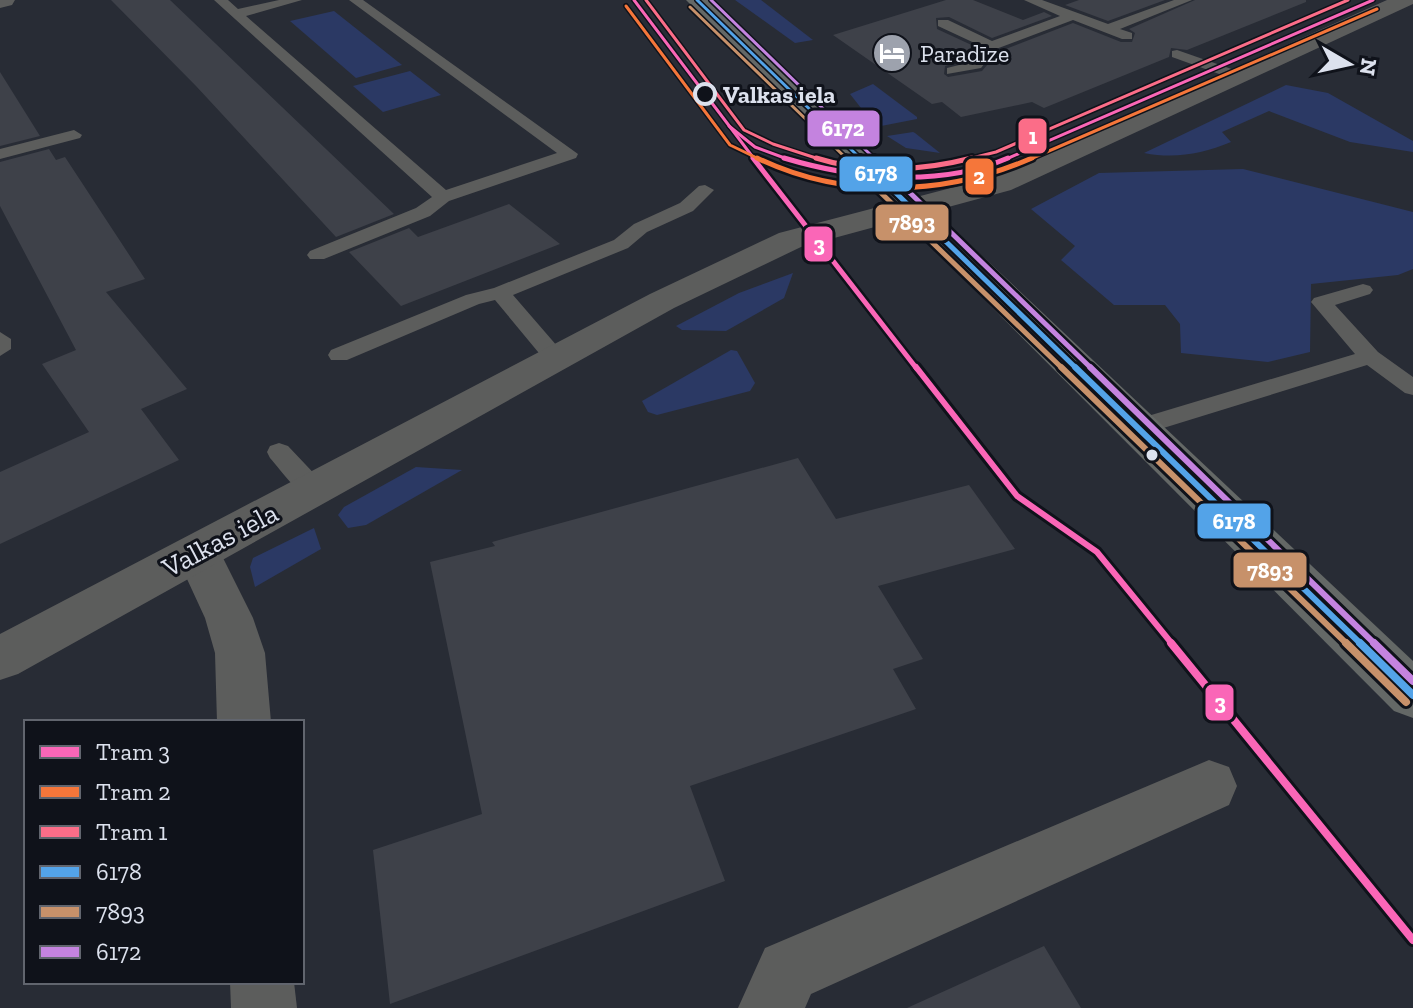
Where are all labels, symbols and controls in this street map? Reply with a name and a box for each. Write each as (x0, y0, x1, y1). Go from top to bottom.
north arrow (1309, 24, 1389, 104)
hotel icon: Paradīze (871, 32, 913, 74)
place label: Paradīze (920, 39, 1009, 68)
text: N (1354, 57, 1383, 78)
place label: Valkas iela (723, 80, 836, 109)
marker: Valkas iela (694, 83, 716, 105)
line badge: 6172 (806, 109, 881, 148)
text: 6172 (822, 115, 865, 142)
line badge: 1 (1017, 117, 1048, 155)
text: 1 (1029, 123, 1038, 150)
line badge: 6178 (838, 155, 914, 193)
line badge: 2 (964, 157, 995, 196)
text: 6178 (855, 160, 898, 187)
text: 2 (973, 163, 985, 190)
line badge: 7893 (874, 203, 950, 242)
text: 7893 (889, 209, 935, 236)
line badge: 3 (803, 225, 834, 263)
text: 3 (813, 231, 825, 258)
unlabelled marker (1144, 447, 1160, 463)
street label: Valkas iela (156, 496, 284, 585)
line badge: 6178 (1196, 502, 1272, 540)
text: 6178 (1213, 508, 1256, 535)
line badge: 7893 (1232, 551, 1308, 589)
text: 7893 (1247, 557, 1293, 584)
line badge: 3 (1204, 683, 1235, 722)
text: 3 (1214, 689, 1226, 716)
legend (24, 720, 304, 984)
text: Tram 3 (96, 737, 170, 766)
text: Tram 2 (96, 777, 171, 806)
text: Tram 1 (96, 817, 168, 846)
text: 6178 (96, 857, 142, 886)
text: 7893 (96, 897, 145, 926)
text: 6172 (96, 937, 141, 966)

